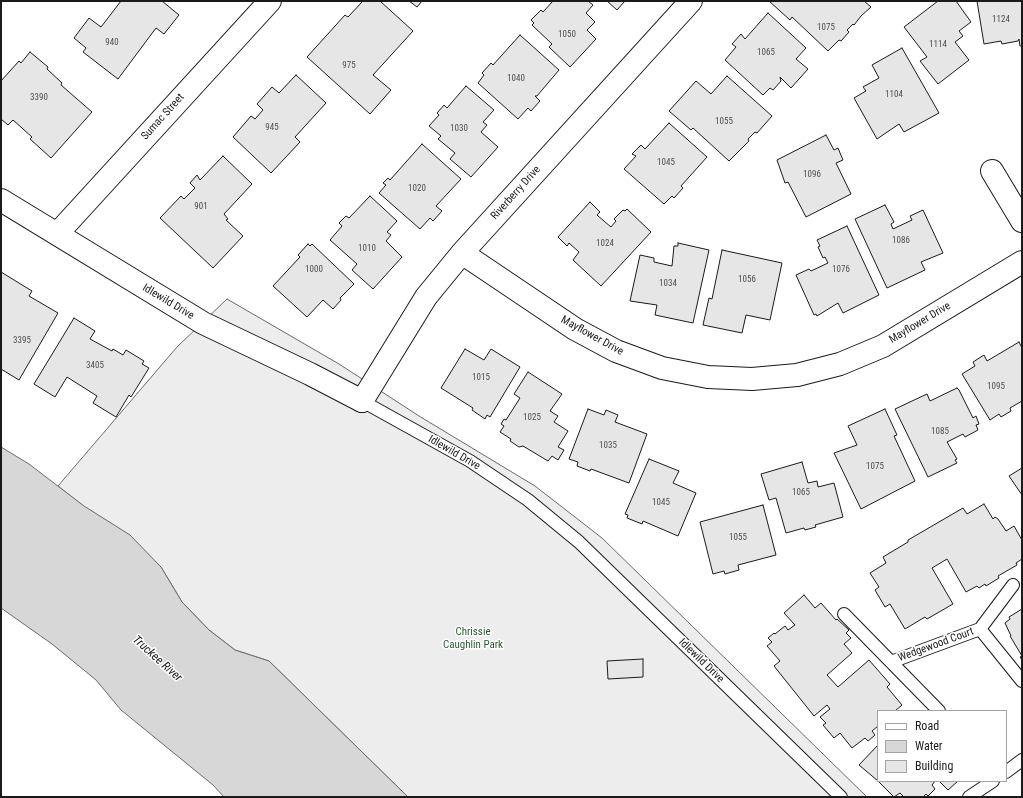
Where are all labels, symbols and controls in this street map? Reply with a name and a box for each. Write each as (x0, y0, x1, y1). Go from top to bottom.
house number: 1124 (992, 15, 1010, 25)
house number: 1075 (817, 23, 835, 33)
house number: 1050 (558, 30, 576, 40)
house number: 940 (105, 38, 119, 48)
house number: 1114 (929, 40, 947, 50)
house number: 1065 (757, 48, 775, 58)
house number: 975 (342, 61, 356, 71)
house number: 1040 (507, 74, 525, 84)
house number: 1104 (885, 90, 903, 100)
street label: Sumac Street (139, 91, 187, 143)
house number: 3390 (30, 93, 48, 103)
house number: 1055 (715, 117, 733, 127)
house number: 945 (265, 123, 279, 133)
house number: 1030 (450, 124, 468, 134)
house number: 1045 (657, 158, 675, 168)
street label: Riverberry Drive (488, 163, 544, 223)
house number: 1096 (803, 170, 821, 180)
house number: 1020 (408, 184, 426, 194)
house number: 901 (194, 202, 208, 212)
house number: 1086 (892, 236, 910, 246)
house number: 1024 (596, 239, 614, 249)
house number: 1010 (358, 244, 376, 254)
house number: 1000 (305, 265, 323, 275)
house number: 1076 (832, 265, 850, 275)
house number: 1056 (738, 275, 756, 285)
house number: 1034 (659, 279, 677, 289)
street label: Idlewild Drive (140, 281, 196, 323)
street label: Mayflower Drive (887, 300, 953, 346)
street label: Mayflower Drive (559, 313, 625, 359)
house number: 3395 (13, 336, 31, 346)
house number: 3405 (86, 361, 104, 371)
house number: 1015 (472, 373, 490, 383)
house number: 1095 (987, 382, 1005, 392)
house number: 1025 (523, 413, 541, 423)
house number: 1085 (931, 427, 949, 437)
street label: Idlewild Drive (426, 433, 482, 473)
house number: 1035 (599, 441, 617, 451)
house number: 1075 (866, 462, 884, 472)
house number: 1065 (792, 488, 810, 498)
house number: 1045 (652, 498, 670, 508)
house number: 1055 (729, 533, 747, 543)
park label: Chrissie Caughlin Park (443, 625, 503, 651)
street label: Wedgewood Court (896, 625, 976, 665)
water label: Truckee River (129, 633, 185, 685)
street label: Idlewild Drive (676, 636, 726, 686)
legend (877, 710, 1007, 782)
text: Road (915, 719, 939, 733)
text: Water (915, 739, 943, 753)
text: Building (915, 759, 953, 773)

